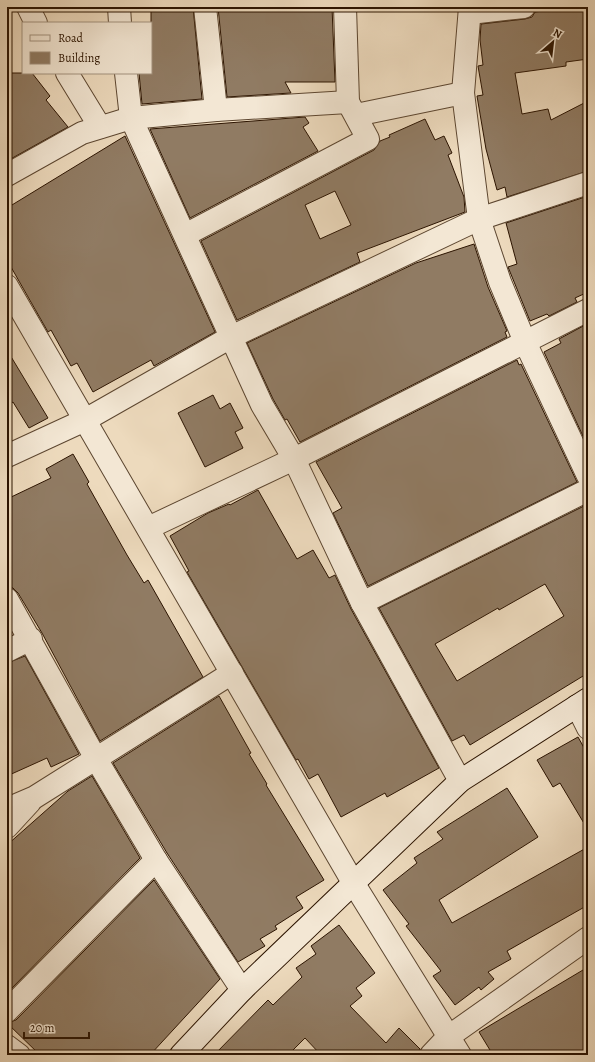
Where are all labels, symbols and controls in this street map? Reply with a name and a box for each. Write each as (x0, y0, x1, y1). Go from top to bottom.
legend (22, 22, 152, 74)
north arrow (533, 22, 573, 62)
text: N (550, 25, 565, 42)
text: Road (58, 30, 84, 46)
text: Building (58, 50, 100, 66)
scale bar (24, 1014, 89, 1040)
text: 20 m (30, 1020, 54, 1036)

